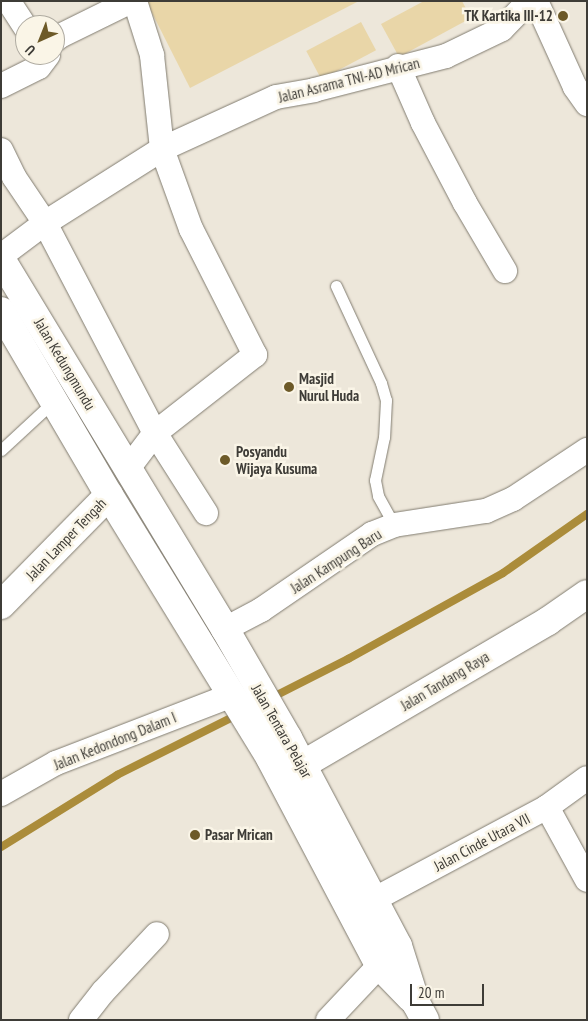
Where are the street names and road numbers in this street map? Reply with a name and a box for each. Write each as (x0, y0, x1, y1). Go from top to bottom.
street label: Jalan Asrama TNI-AD Mrican (276, 54, 422, 106)
street label: Jalan Kedungmundu (31, 315, 99, 413)
street label: Jalan Lamper Tengah (22, 494, 110, 584)
street label: Jalan Kampung Baru (287, 525, 385, 597)
street label: Jalan Tandang Raya (397, 647, 493, 715)
street label: Jalan Tentara Pelajar (248, 681, 316, 781)
street label: Jalan Kedondong Dalam I (51, 708, 179, 774)
street label: Jalan Cinde Utara VII (431, 809, 533, 875)

